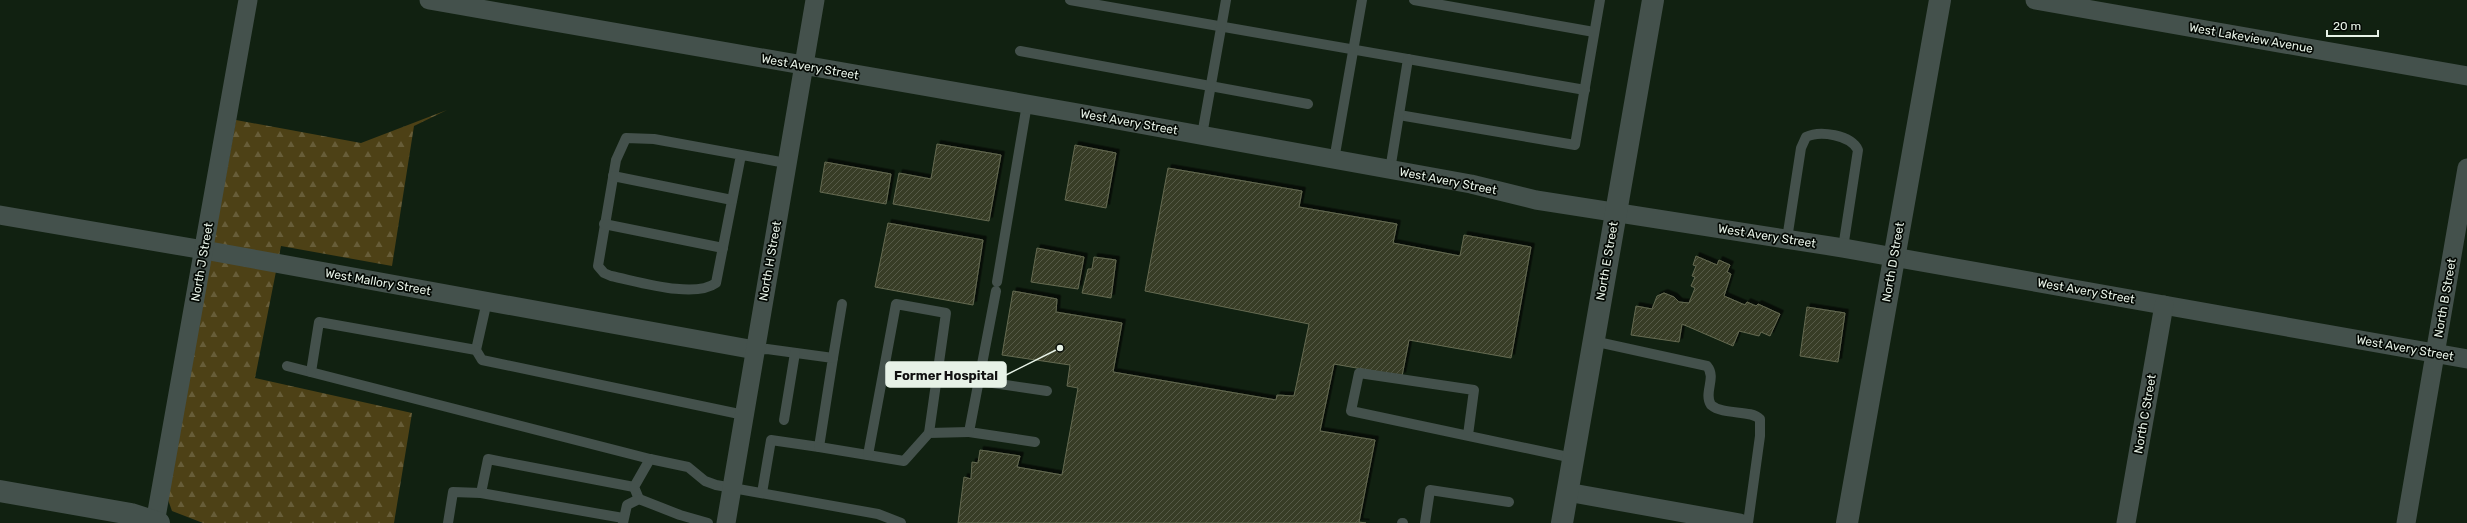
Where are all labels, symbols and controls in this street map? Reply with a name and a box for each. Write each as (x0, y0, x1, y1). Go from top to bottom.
scale bar (2327, 12, 2378, 38)
text: 20 m (2333, 19, 2361, 33)
street label: West Lakeview Avenue (2188, 20, 2314, 56)
street label: West Avery Street (760, 52, 860, 83)
street label: West Avery Street (1079, 107, 1179, 138)
street label: West Avery Street (1398, 165, 1498, 197)
street label: North H Street (756, 220, 784, 302)
street label: North E Street (1593, 220, 1621, 301)
street label: North J Street (188, 221, 216, 303)
street label: West Avery Street (1717, 221, 1817, 251)
street label: North D Street (1879, 221, 1907, 303)
street label: North B Street (2431, 257, 2459, 339)
street label: West Mallory Street (324, 266, 432, 298)
street label: West Avery Street (2036, 276, 2136, 307)
street label: West Avery Street (2355, 333, 2455, 364)
callout: Former Hospital (886, 362, 1006, 387)
text: Former Hospital (894, 368, 998, 383)
street label: North C Street (2131, 373, 2159, 455)

